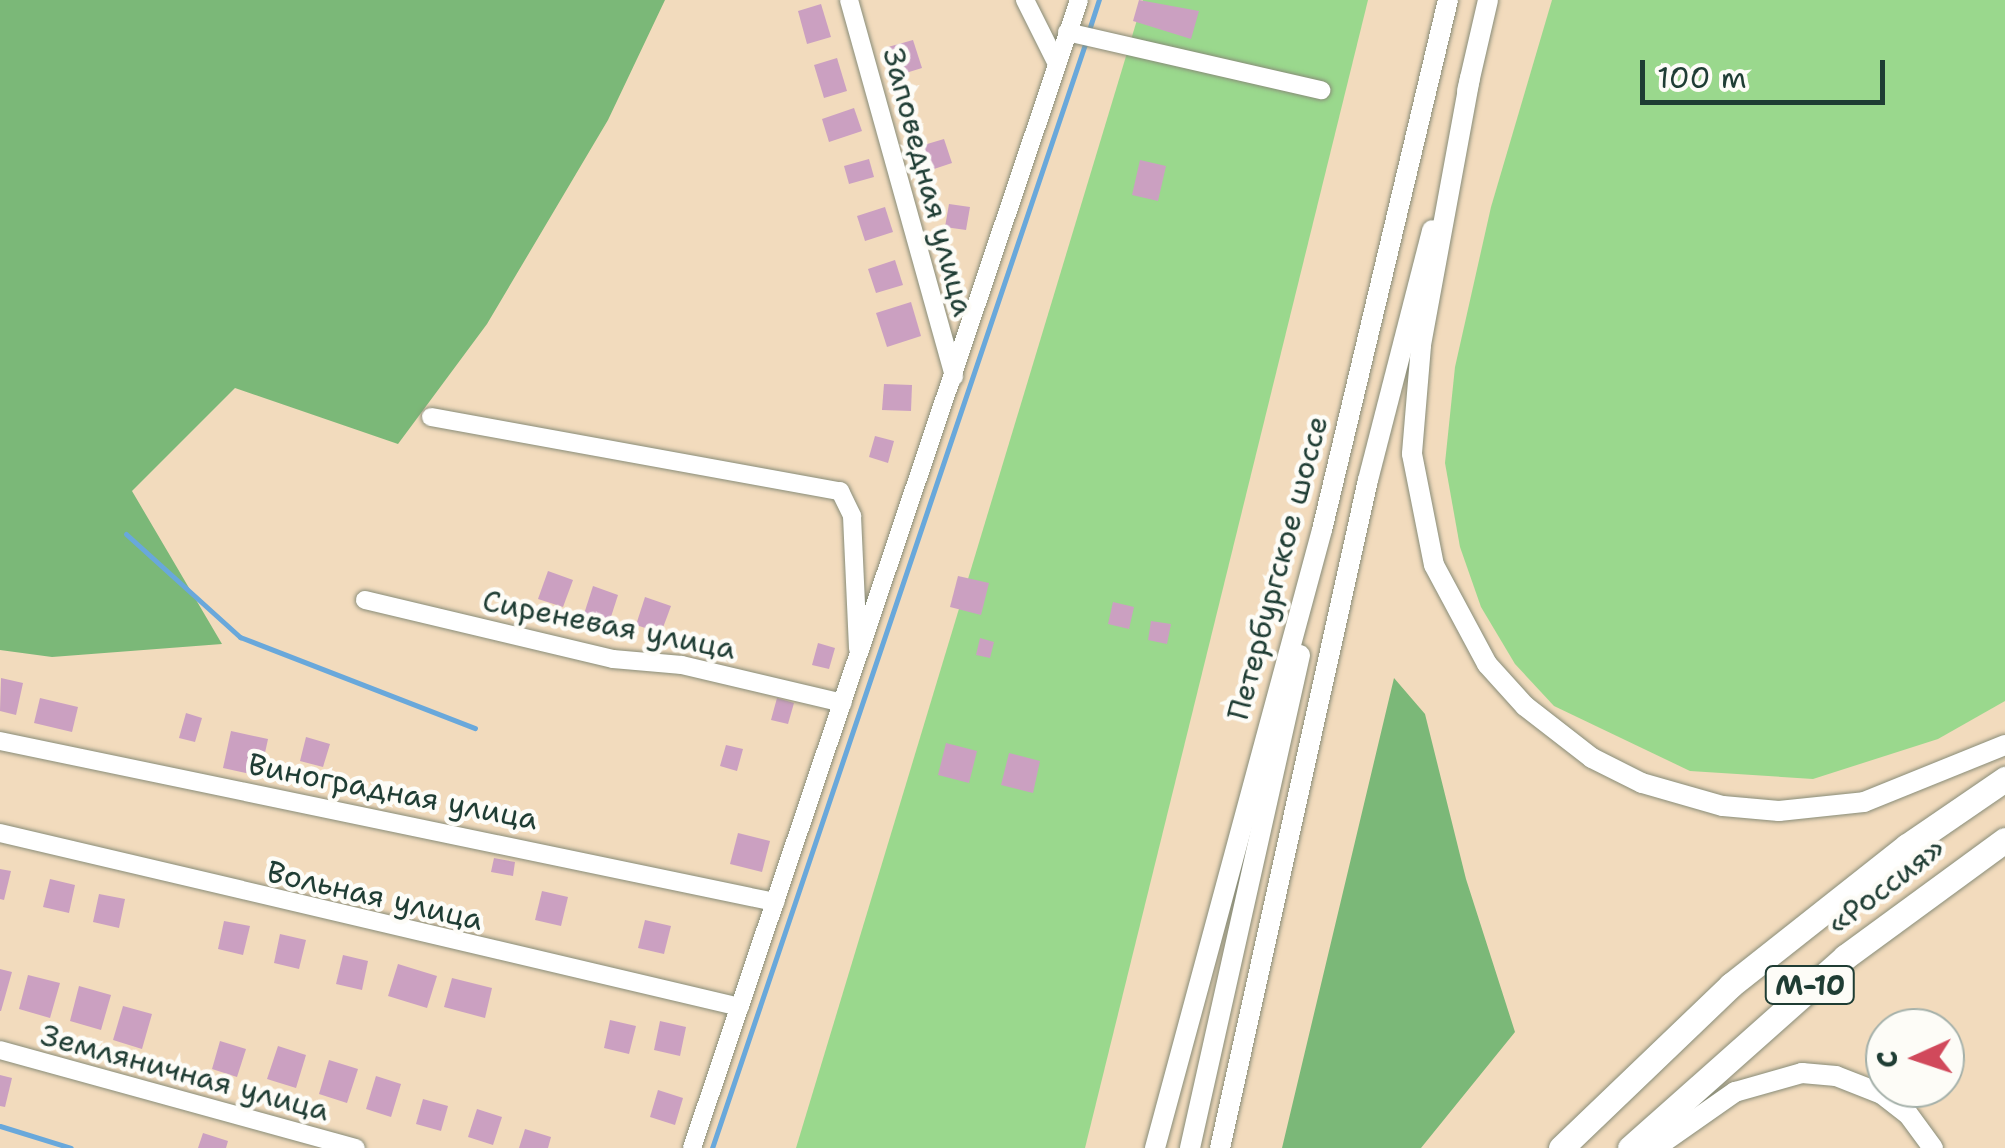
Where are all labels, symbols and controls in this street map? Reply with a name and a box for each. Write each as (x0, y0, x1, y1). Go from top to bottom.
scale bar (1645, 40, 1890, 102)
street label: Заповедная улица (875, 44, 981, 320)
text: 100 m (1657, 57, 1747, 98)
street label: Петербургское шоссе (1220, 412, 1336, 724)
street label: Сиреневая улица (479, 583, 739, 667)
street label: Виноградная улица (245, 746, 541, 838)
street label: «Россия» (1820, 830, 1952, 942)
street label: Вольная улица (263, 854, 487, 938)
road number: М-10 (1762, 962, 1858, 1008)
north arrow (1865, 1008, 1965, 1108)
street label: Земляничная улица (37, 1017, 333, 1129)
text: С (1868, 1050, 1906, 1069)

